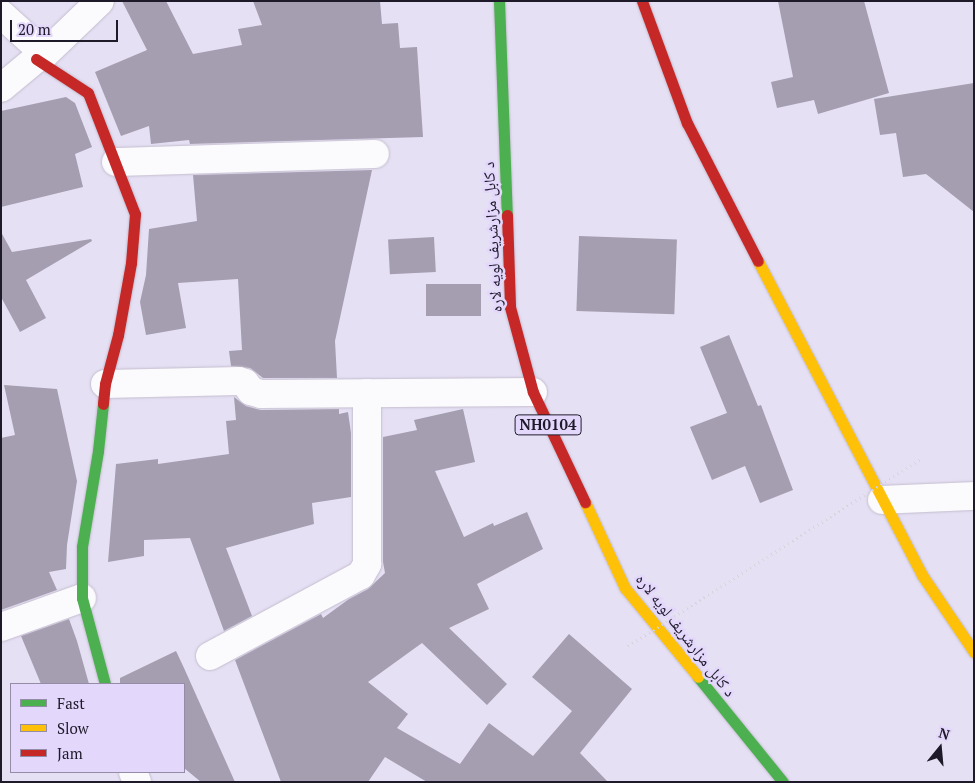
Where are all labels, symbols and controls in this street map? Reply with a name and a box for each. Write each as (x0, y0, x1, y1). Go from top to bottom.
scale bar (12, 10, 120, 42)
text: 20 m (18, 19, 51, 39)
street label: د کابل مزارشریف لویه لاره (478, 161, 506, 313)
road number: NH0104 (514, 412, 582, 438)
street label: د کابل مزارشریف لویه لاره (632, 570, 740, 700)
legend (10, 683, 185, 773)
text: Fast (57, 693, 85, 713)
text: Slow (57, 718, 89, 738)
north arrow (915, 723, 965, 773)
text: N (937, 723, 952, 744)
text: Jam (57, 743, 83, 763)

